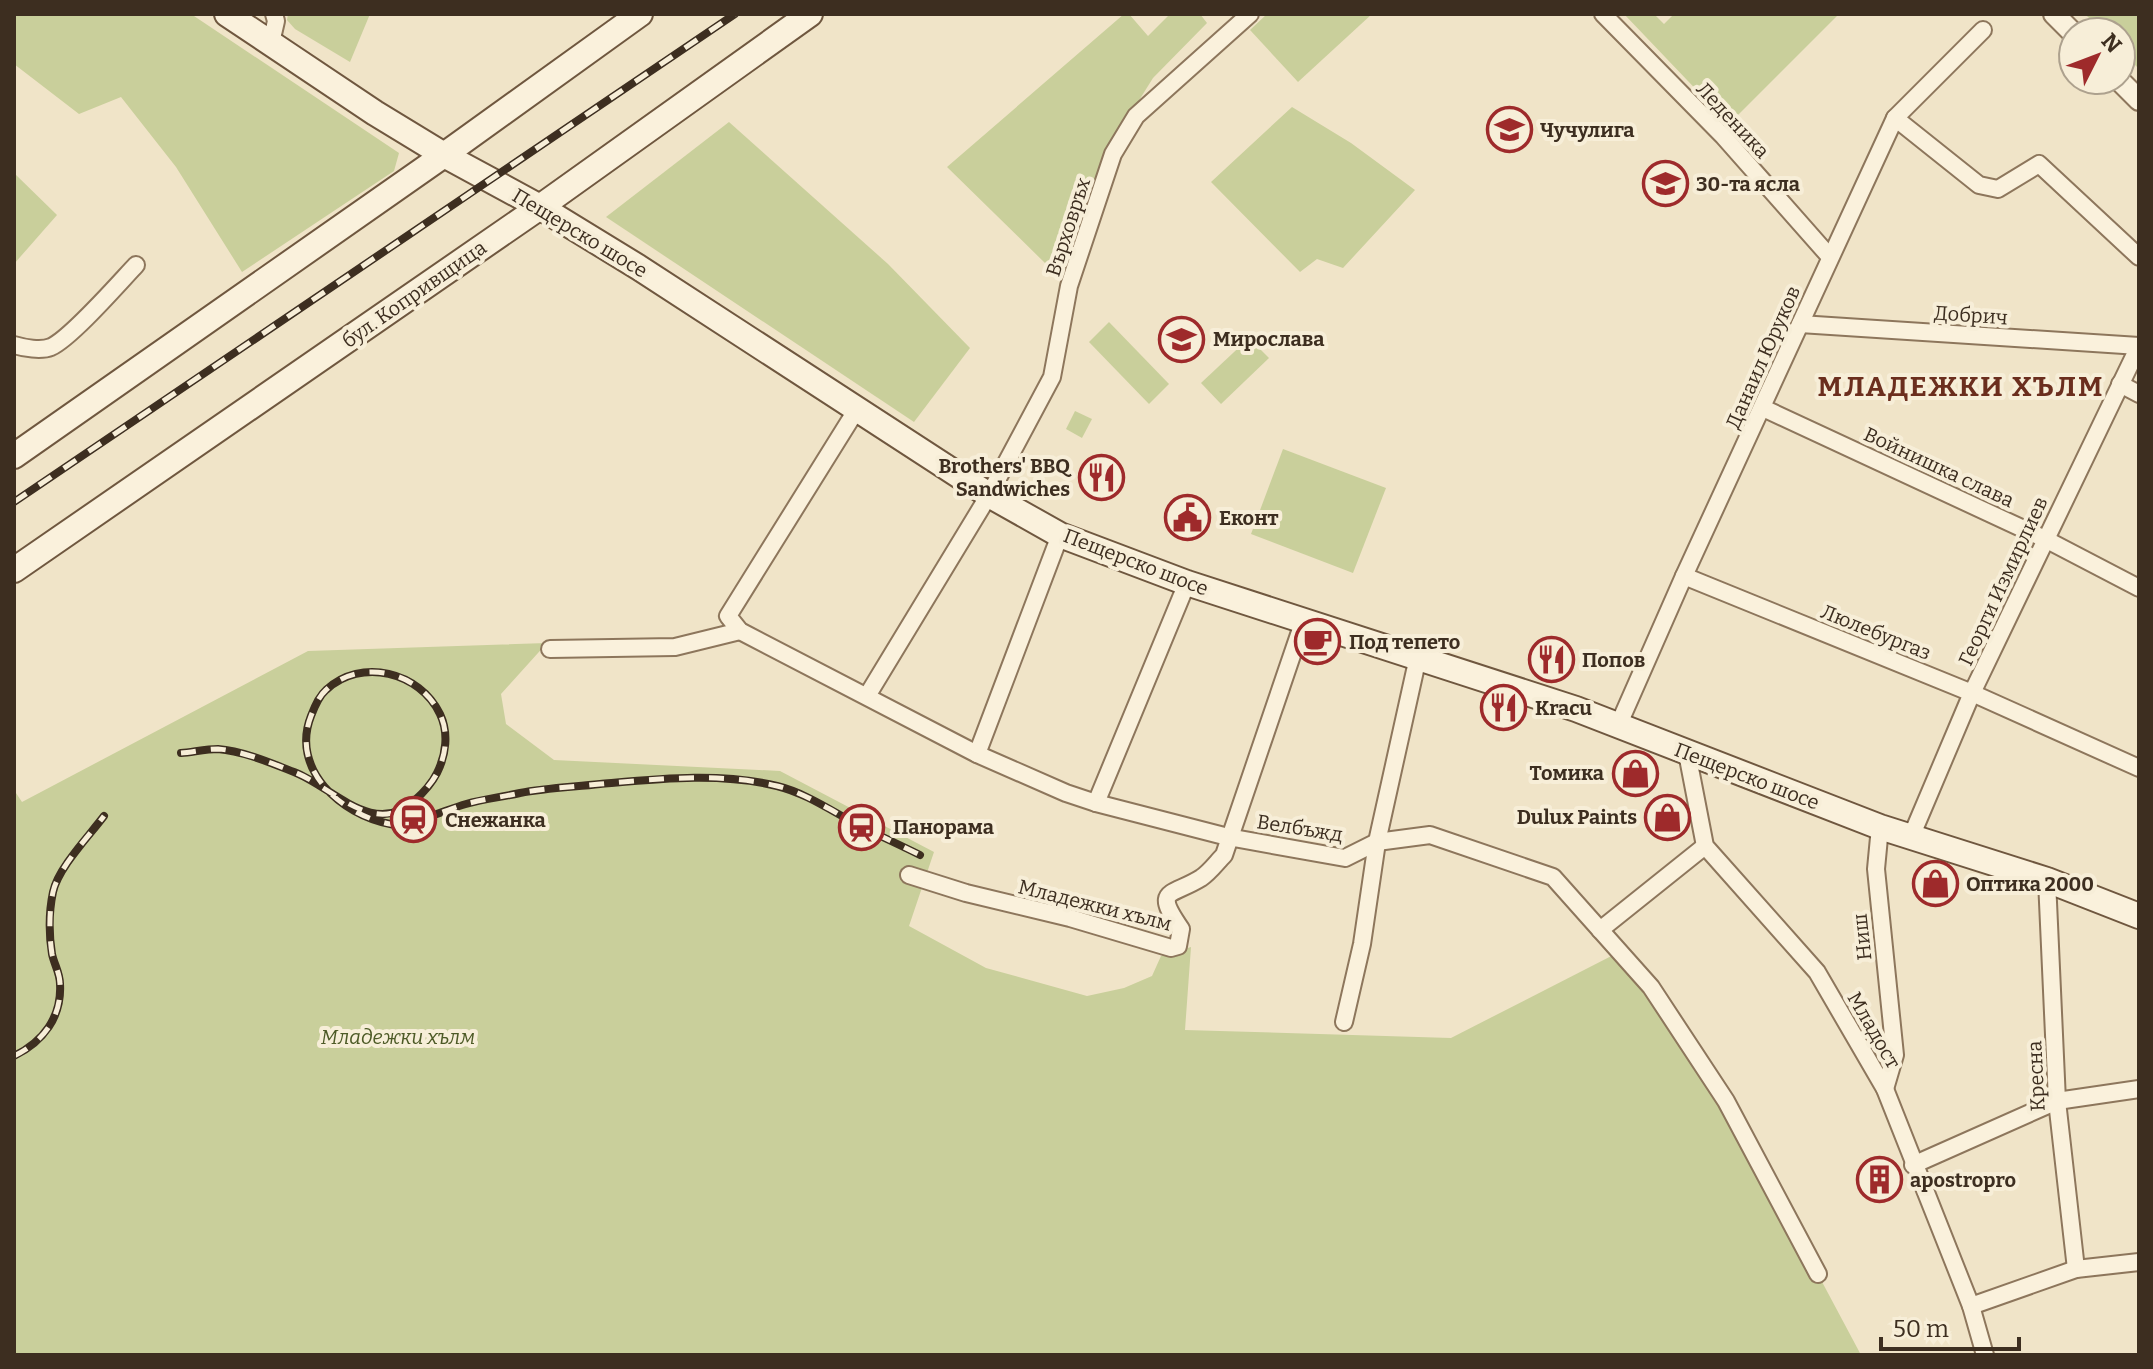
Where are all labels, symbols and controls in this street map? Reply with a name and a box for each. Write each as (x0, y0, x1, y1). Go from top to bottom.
north arrow (2057, 16, 2137, 96)
text: N (2096, 28, 2127, 58)
street label: Леденика (1692, 77, 1774, 163)
school or university icon: Чучулига (1485, 106, 1533, 154)
place label: Чучулига (1540, 118, 1634, 142)
school or university icon: 30-та ясла (1641, 160, 1689, 208)
place label: 30-та ясла (1696, 172, 1800, 196)
street label: Върховръх (1041, 175, 1095, 279)
street label: Пещерско шосе (508, 183, 652, 283)
street label: бул. Копривщица (337, 235, 491, 353)
street label: Данаил Юруков (1721, 282, 1805, 432)
street label: Добрич (1933, 300, 2009, 330)
school or university icon: Мирослава (1158, 315, 1206, 363)
place label: Мирослава (1213, 327, 1325, 351)
district label: МЛАДЕЖКИ ХЪЛМ (1817, 370, 2105, 403)
street label: Войнишка слава (1860, 422, 2018, 512)
restaurant icon: Brothers' BBQ Sandwiches (1077, 453, 1125, 501)
place label: Brothers' BBQ Sandwiches (938, 454, 1072, 501)
street label: Георги Измирлиев (1953, 493, 2053, 669)
public building icon: Еконт (1164, 494, 1212, 542)
place label: Еконт (1219, 506, 1279, 530)
street label: Пещерско шосе (1060, 523, 1212, 601)
street label: Люлебургаз (1818, 599, 1934, 665)
cafe icon: Под тепето (1294, 618, 1342, 666)
place label: Под тепето (1349, 630, 1460, 654)
restaurant icon: Попов (1527, 636, 1575, 684)
place label: Попов (1582, 648, 1645, 672)
restaurant icon: Kracu (1480, 684, 1528, 732)
place label: Kracu (1535, 696, 1592, 720)
street label: Пещерско шосе (1671, 737, 1823, 815)
shop icon: Томика (1611, 749, 1659, 797)
place label: Томика (1530, 761, 1604, 785)
shop icon: Dulux Paints (1644, 793, 1692, 841)
station icon: Снежанка (390, 796, 438, 844)
station icon: Панорама (838, 803, 886, 851)
place label: Dulux Paints (1517, 805, 1637, 829)
place label: Снежанка (445, 808, 546, 832)
street label: Велбъжд (1255, 809, 1345, 847)
place label: Панорама (893, 815, 994, 839)
shop icon: Оптика 2000 (1911, 860, 1959, 908)
place label: Оптика 2000 (1966, 872, 2094, 896)
street label: Младежки хълм (1016, 874, 1174, 936)
street label: Ниш (1848, 912, 1876, 962)
street label: Младост (1843, 987, 1905, 1073)
park label: Младежки хълм (321, 1025, 475, 1049)
street label: Кресна (2022, 1040, 2050, 1112)
building icon: apostropro (1855, 1156, 1903, 1204)
place label: apostropro (1910, 1168, 2016, 1192)
scale bar (1881, 1301, 2019, 1351)
text: 50 m (1893, 1315, 1949, 1343)

